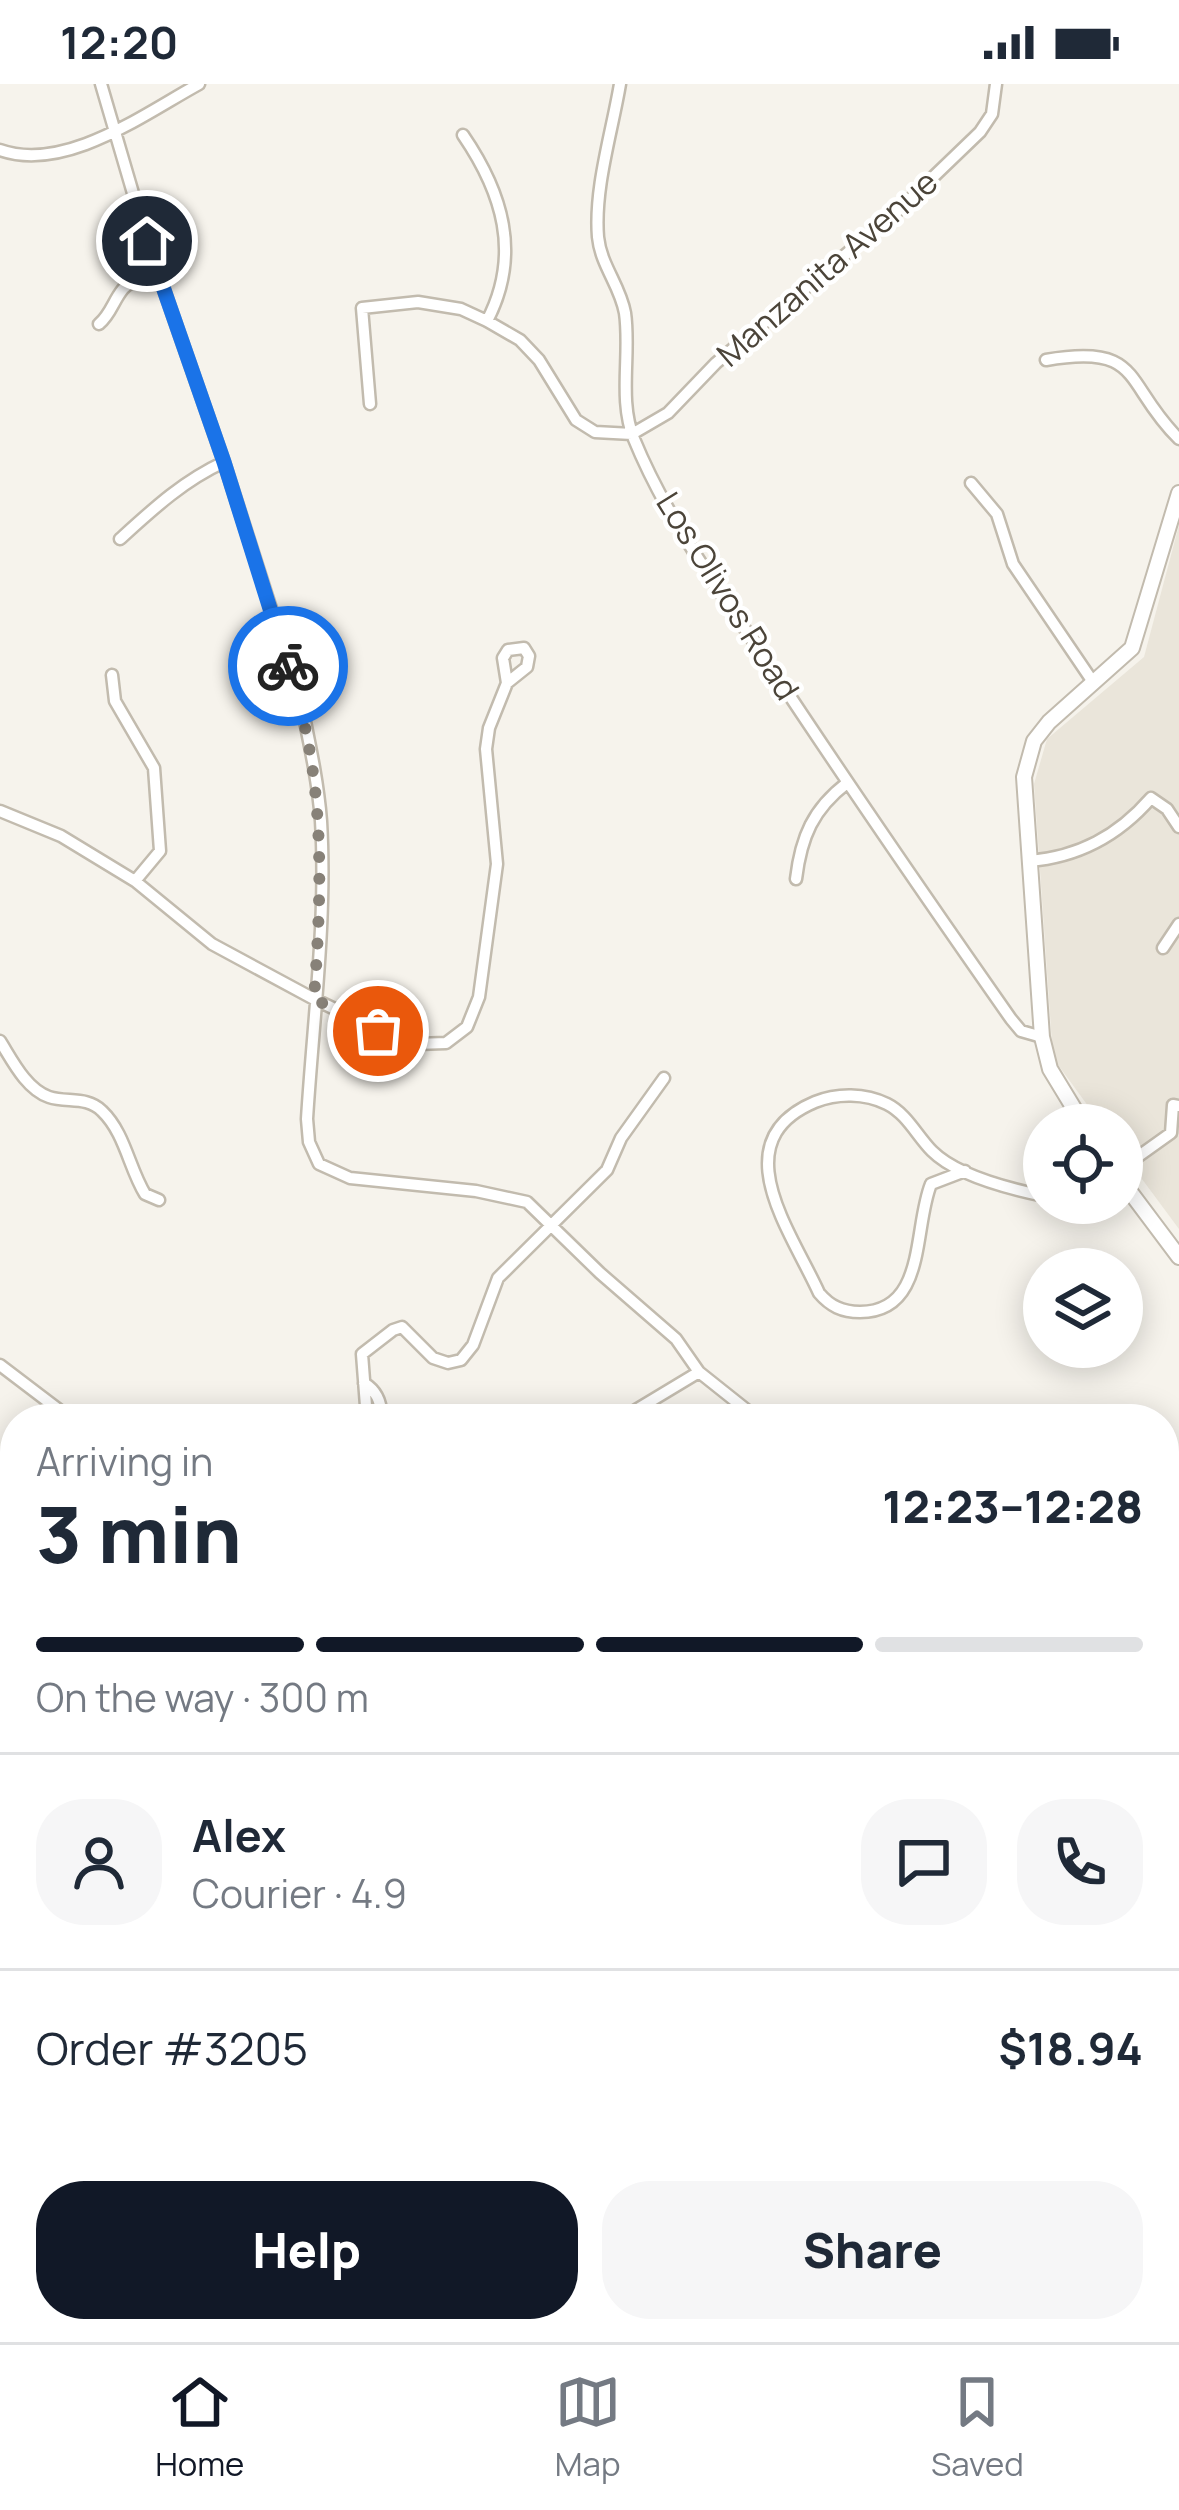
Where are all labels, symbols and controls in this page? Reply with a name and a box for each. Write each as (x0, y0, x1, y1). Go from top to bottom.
text: 12:20 (60, 11, 178, 73)
street label: Manzanita Avenue (707, 159, 947, 376)
pin (96, 190, 198, 292)
icon: home (114, 208, 180, 274)
street label: Los Olivos Road (647, 483, 810, 708)
courier (228, 606, 348, 726)
icon: bike (255, 633, 321, 699)
pin (327, 980, 429, 1082)
icon: bag (345, 998, 411, 1064)
map controls (1023, 1104, 1143, 1368)
button: locate (1023, 1104, 1143, 1224)
button: layers (1023, 1248, 1143, 1368)
text: Arriving in (36, 1434, 213, 1488)
text: 12:23–12:28 (882, 1475, 1143, 1537)
text: 3 min (36, 1480, 242, 1586)
text: On the way · 300 m (36, 1670, 369, 1724)
button: person (36, 1799, 162, 1925)
button: chat (861, 1799, 987, 1925)
button: phone (1017, 1799, 1143, 1925)
text: Alex (192, 1804, 286, 1866)
text: Courier · 4.9 (192, 1866, 407, 1920)
text: Order #3205 (36, 2017, 308, 2079)
text: $18.94 (998, 2017, 1143, 2079)
button: Help (36, 2181, 578, 2319)
button: Share (602, 2181, 1143, 2319)
tab: Home (155, 2369, 244, 2486)
tab: Map (555, 2369, 621, 2486)
tab: Saved (931, 2369, 1024, 2486)

